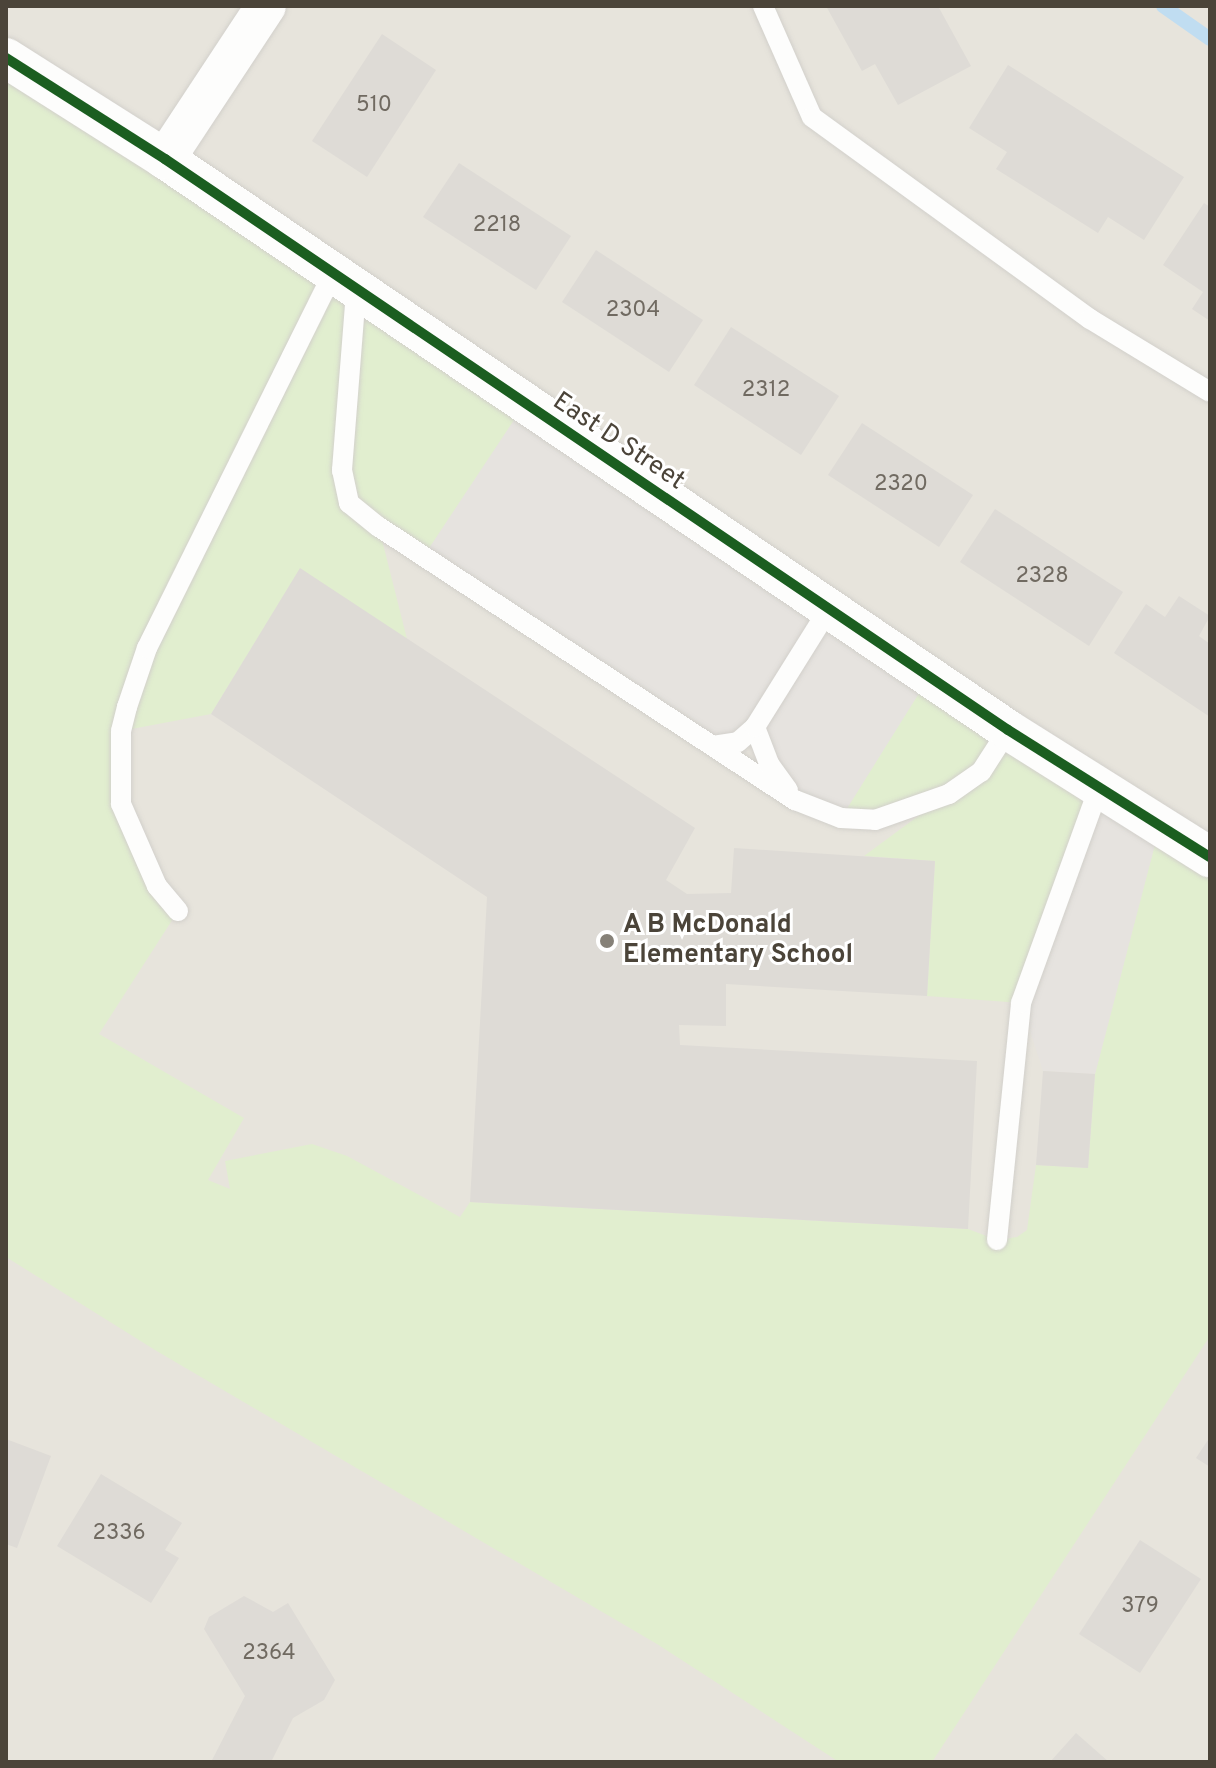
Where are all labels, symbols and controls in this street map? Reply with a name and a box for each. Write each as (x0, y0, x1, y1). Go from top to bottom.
house number: 510 (356, 93, 392, 119)
house number: 2218 (473, 213, 521, 239)
house number: 2304 (606, 298, 660, 324)
house number: 2312 (742, 378, 790, 404)
street label: East D Street (546, 386, 690, 498)
house number: 2320 (874, 472, 928, 498)
house number: 2328 (1015, 564, 1069, 590)
place label: A B McDonald Elementary School (623, 910, 853, 972)
marker: A B McDonald Elementary School (598, 932, 616, 950)
house number: 2336 (92, 1521, 146, 1547)
house number: 379 (1121, 1594, 1159, 1620)
house number: 2364 (242, 1641, 296, 1667)

